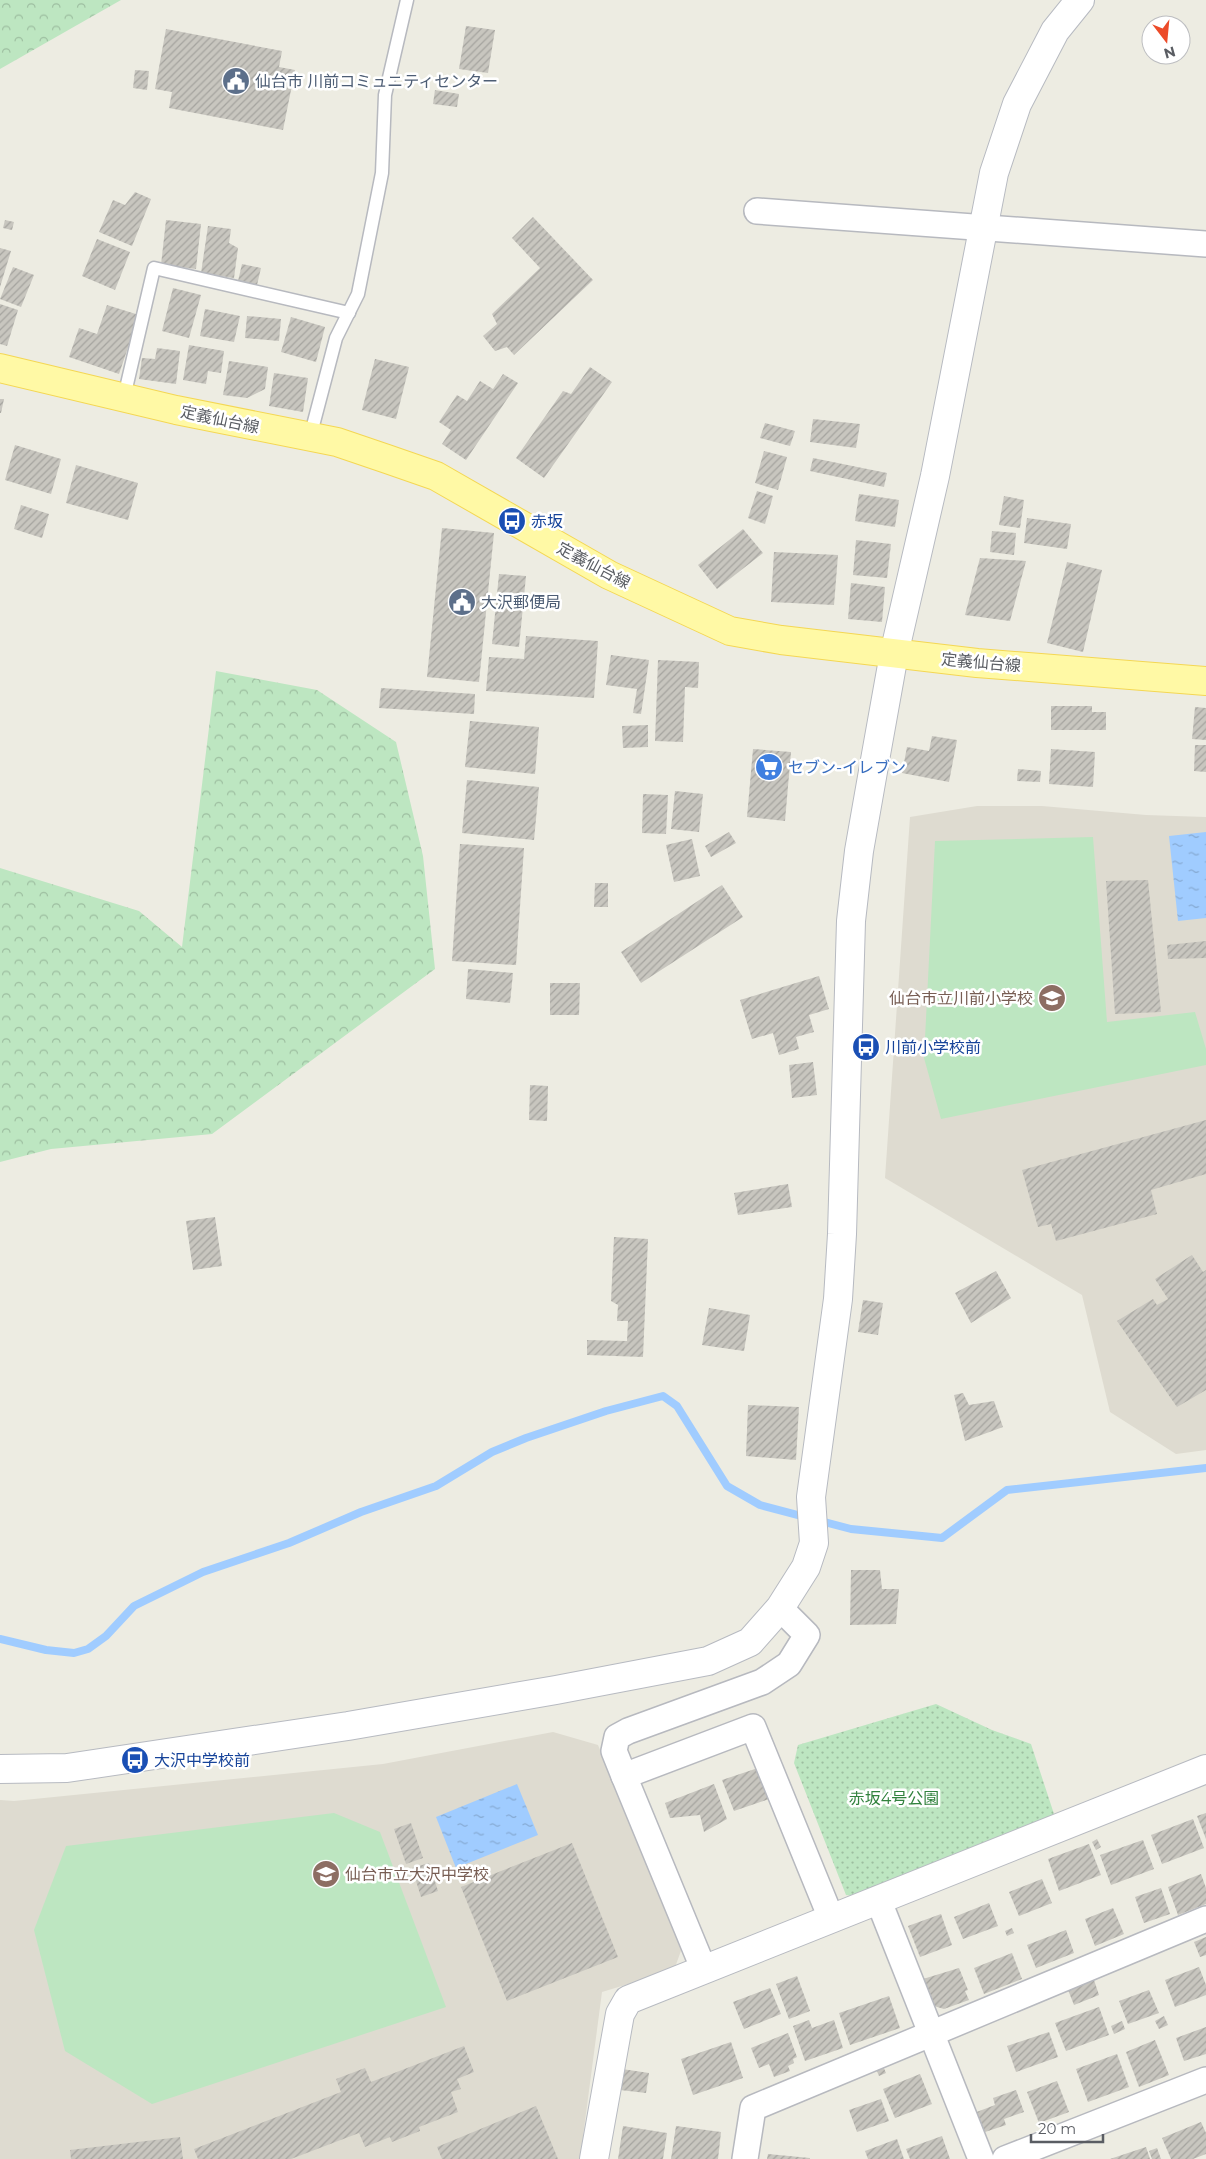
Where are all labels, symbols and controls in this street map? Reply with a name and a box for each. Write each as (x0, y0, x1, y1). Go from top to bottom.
north arrow (1141, 15, 1191, 65)
text: N (1162, 42, 1178, 63)
public building icon: 仙台市 川前コミュニティセンター (221, 66, 251, 96)
place label: 仙台市 川前コミュニティセンター (255, 72, 498, 91)
street label: 定義仙台線 (179, 402, 261, 437)
bus stop icon: 赤坂 (497, 506, 527, 536)
place label: 赤坂 (531, 512, 563, 531)
street label: 定義仙台線 (554, 538, 634, 593)
public building icon: 大沢郵便局 (447, 587, 477, 617)
place label: 大沢郵便局 (481, 593, 561, 612)
street label: 定義仙台線 (940, 650, 1022, 675)
supermarket icon: セブン-イレブン (754, 752, 784, 782)
place label: セブン-イレブン (788, 758, 906, 777)
school or university icon: 仙台市立川前小学校 (1037, 983, 1067, 1013)
place label: 仙台市立川前小学校 (889, 989, 1033, 1008)
bus stop icon: 川前小学校前 (851, 1032, 881, 1062)
place label: 川前小学校前 (885, 1038, 981, 1057)
bus stop icon: 大沢中学校前 (120, 1745, 150, 1775)
place label: 大沢中学校前 (154, 1751, 250, 1770)
park label: 赤坂4号公園 (849, 1789, 939, 1808)
school or university icon: 仙台市立大沢中学校 (311, 1859, 341, 1889)
place label: 仙台市立大沢中学校 (345, 1865, 489, 1884)
scale bar (1031, 2112, 1104, 2144)
text: 20 m (1038, 2119, 1076, 2138)

